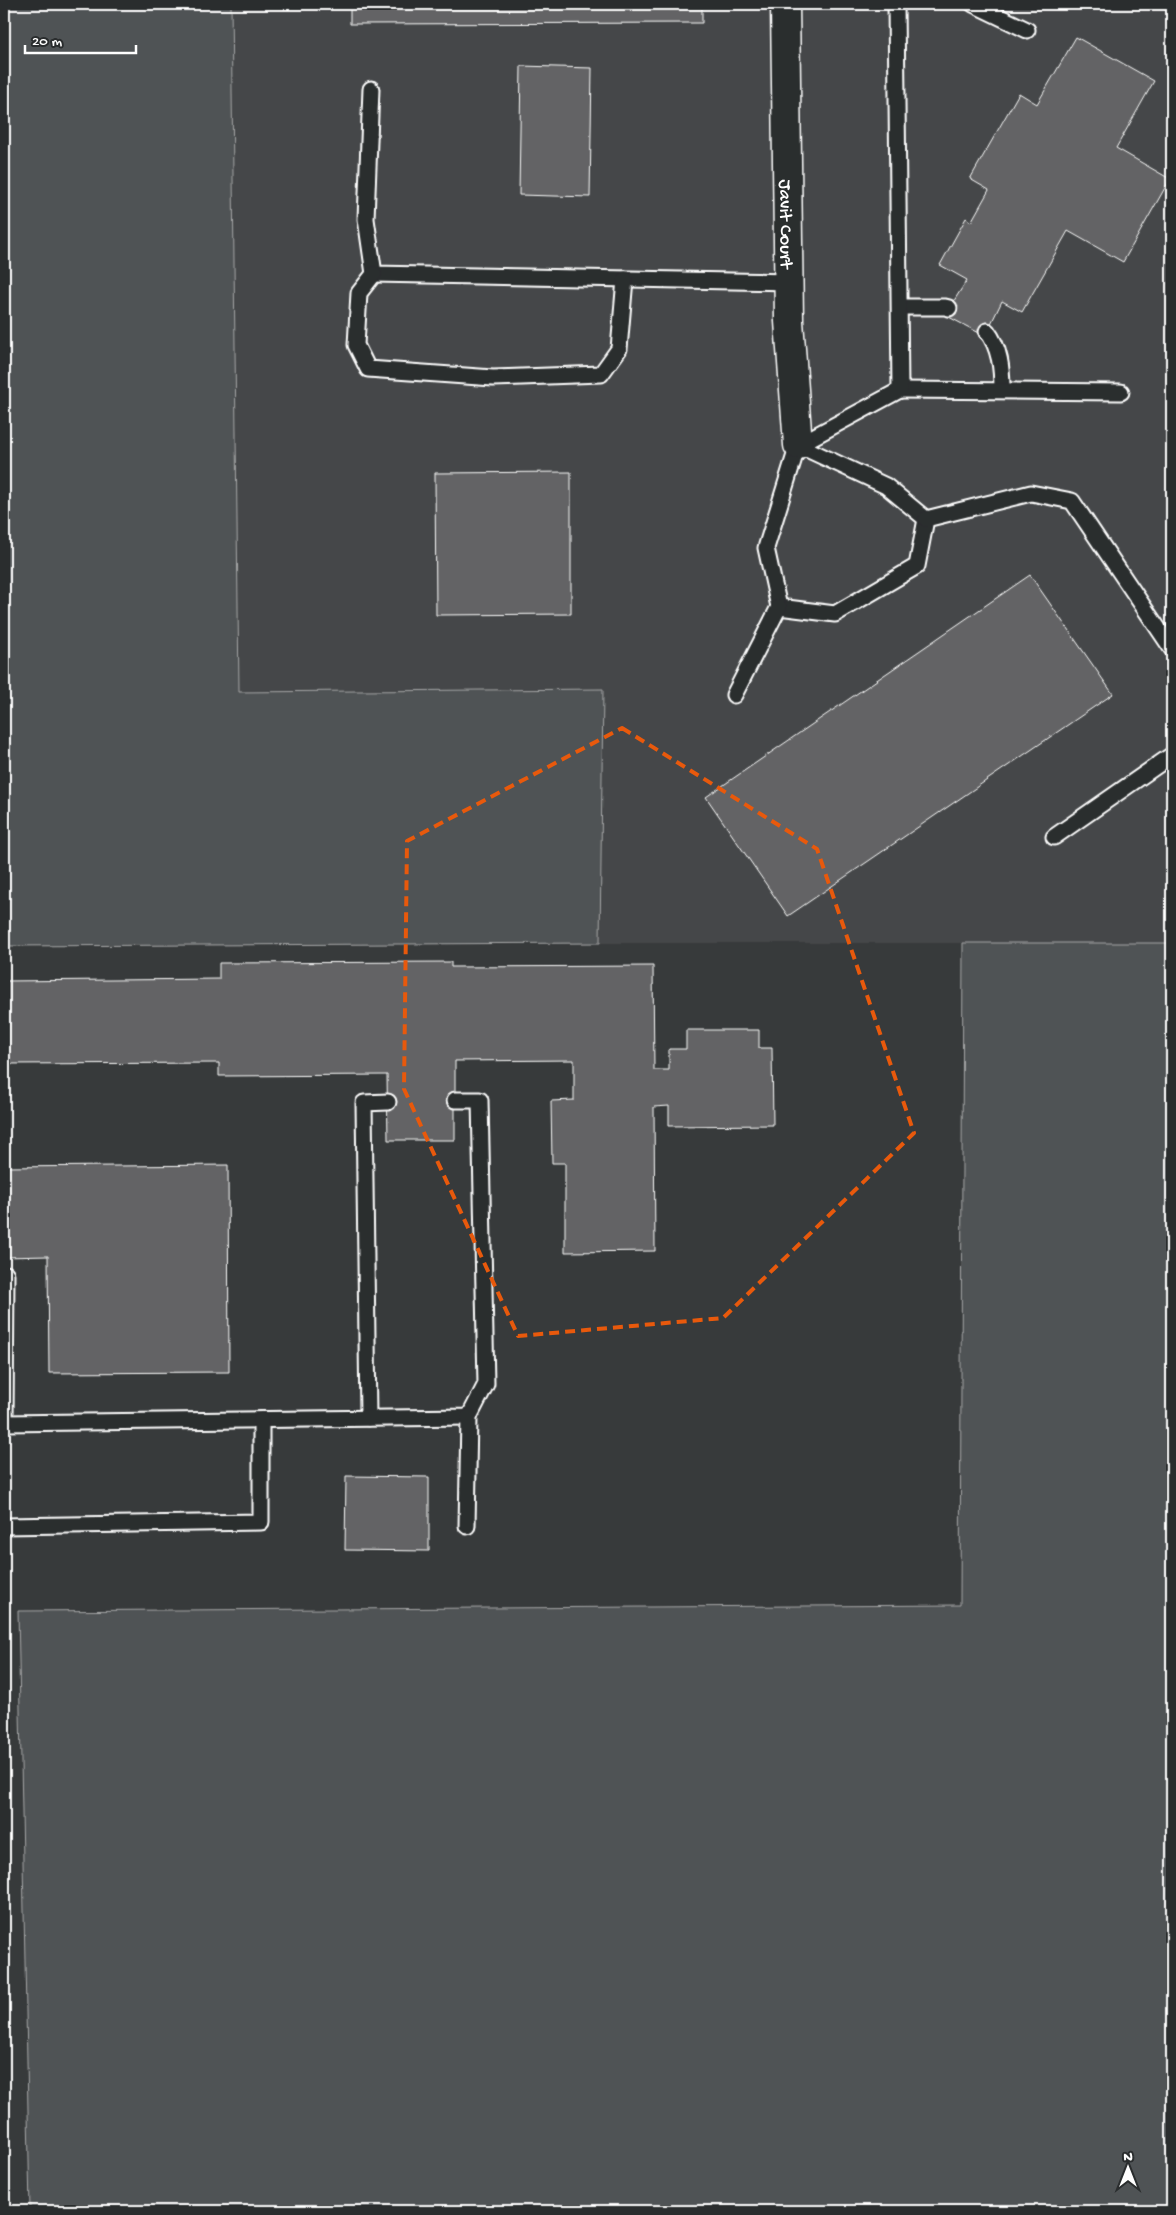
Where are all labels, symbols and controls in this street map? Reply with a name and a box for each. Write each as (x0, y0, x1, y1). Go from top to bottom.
scale bar (25, 22, 136, 54)
text: 20 m (32, 33, 62, 51)
street label: Javit Court (772, 179, 796, 271)
north arrow (1104, 2142, 1154, 2192)
text: N (1123, 2149, 1133, 2166)

